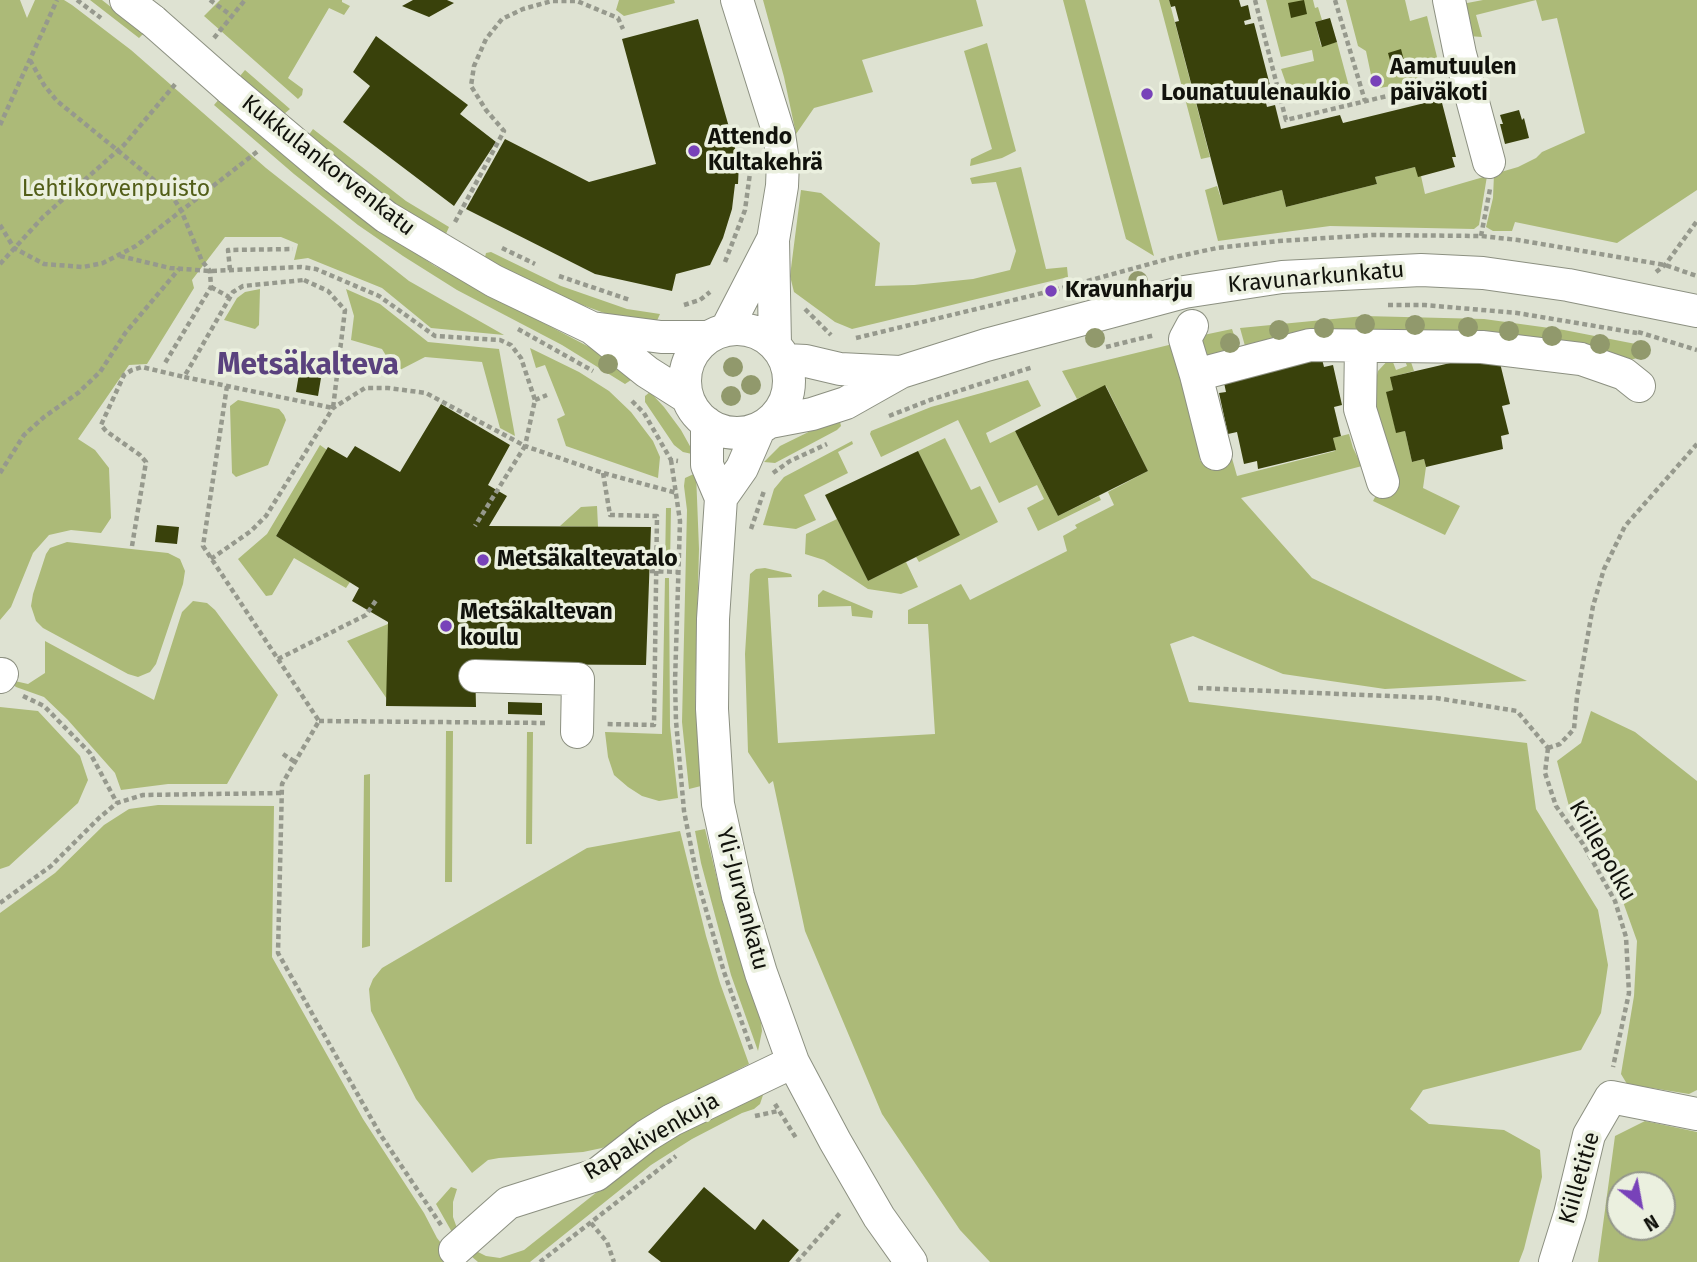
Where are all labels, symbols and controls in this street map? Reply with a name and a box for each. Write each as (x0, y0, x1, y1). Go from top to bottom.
place label: Aamutuulen päiväkoti (1390, 54, 1517, 108)
marker: Aamutuulen päiväkoti (1368, 73, 1384, 89)
place label: Lounatuulenaukio (1161, 80, 1351, 108)
marker: Lounatuulenaukio (1139, 86, 1155, 102)
street label: Kukkulankorvenkatu (236, 90, 420, 242)
place label: Attendo Kultakehrä (708, 124, 823, 178)
marker: Attendo Kultakehrä (686, 143, 702, 159)
park label: Lehtikorvenpuisto (22, 176, 210, 204)
street label: Kravunarkunkatu (1226, 257, 1406, 299)
place label: Kravunharju (1065, 277, 1193, 305)
marker: Kravunharju (1043, 283, 1059, 299)
district label: Metsäkalteva (217, 348, 399, 384)
place label: Metsäkaltevatalo (497, 546, 678, 574)
marker: Metsäkaltevatalo (475, 552, 491, 568)
place label: Metsäkaltevan koulu (460, 599, 613, 653)
marker: Metsäkaltevan koulu (438, 618, 454, 634)
street label: Kiillepolku (1562, 796, 1642, 906)
street label: Yli-Jurvankatu (710, 825, 774, 973)
street label: Rapakivenkuja (579, 1087, 725, 1187)
street label: Kiilletitie (1554, 1129, 1606, 1227)
north arrow (1606, 1171, 1676, 1241)
text: N (1640, 1210, 1662, 1236)

